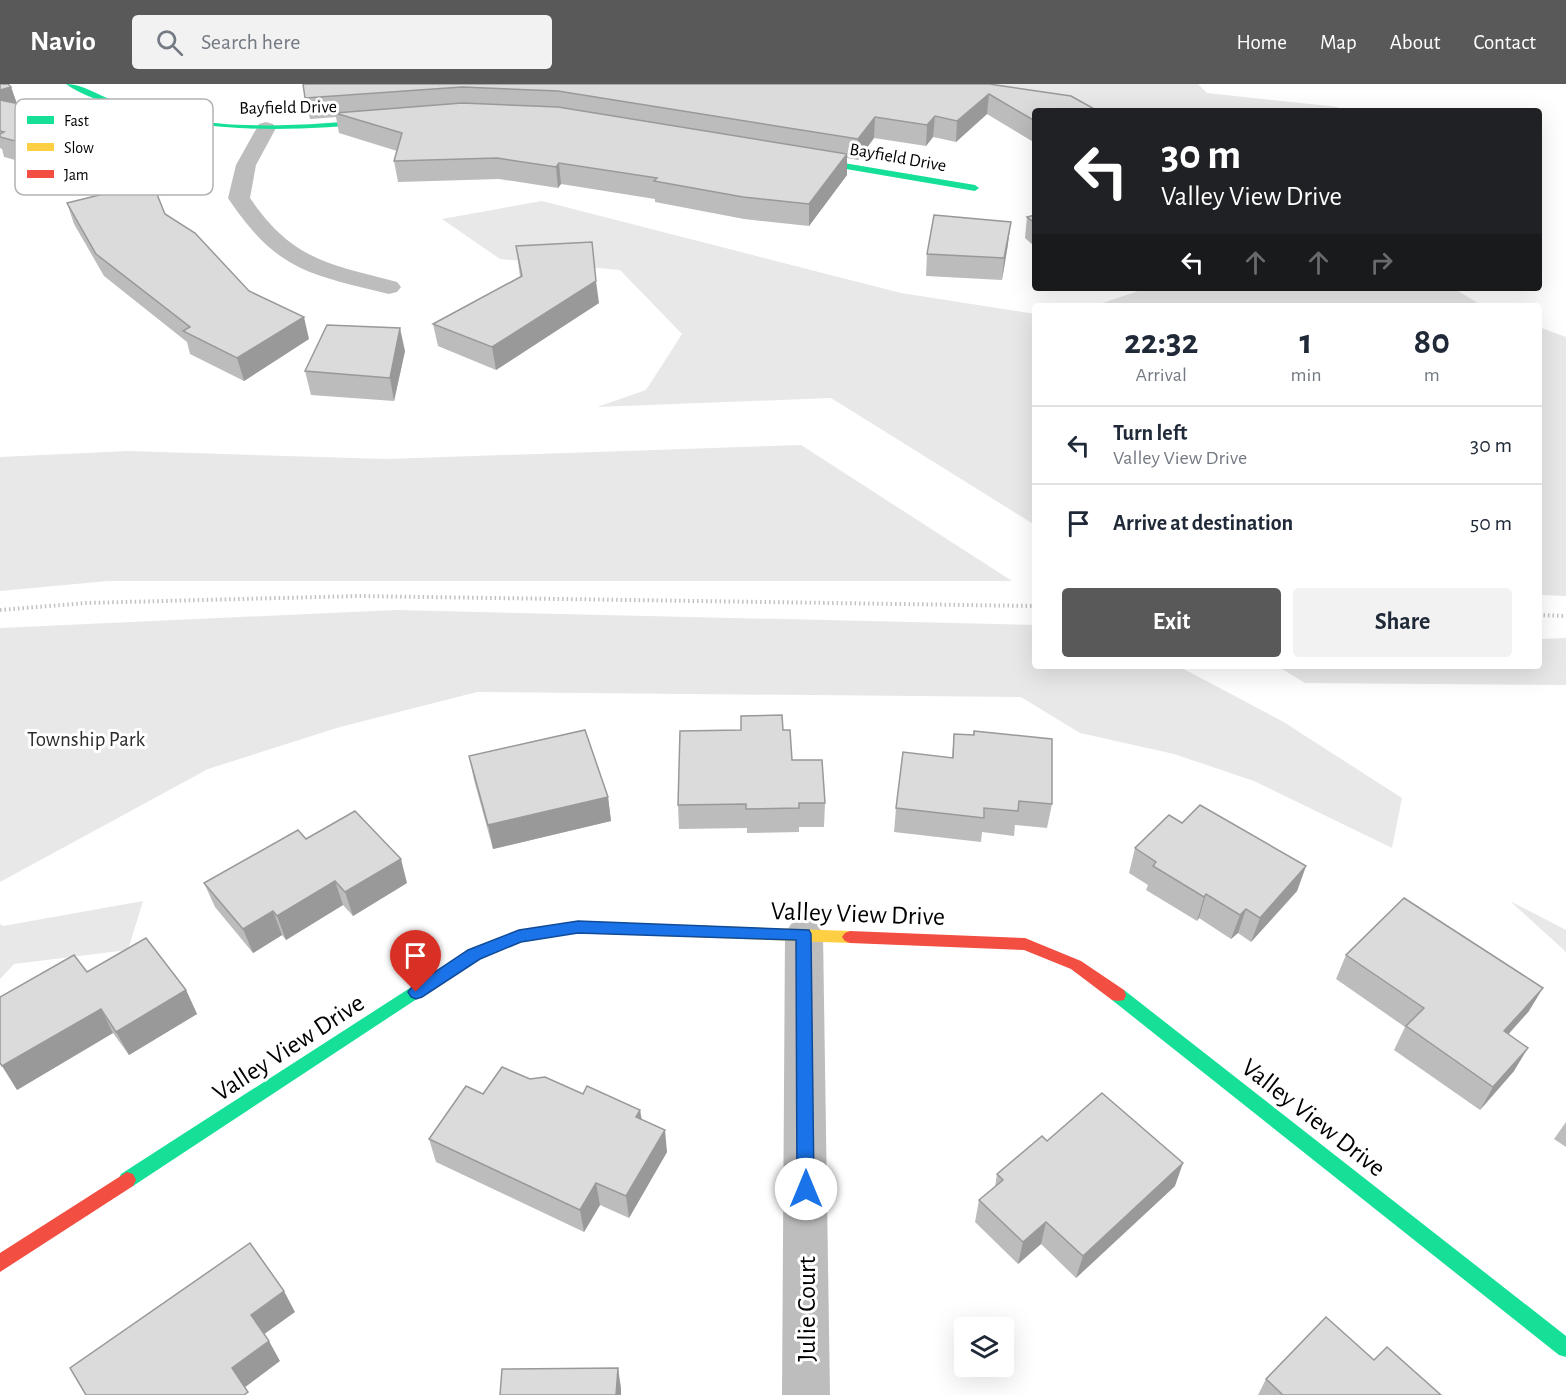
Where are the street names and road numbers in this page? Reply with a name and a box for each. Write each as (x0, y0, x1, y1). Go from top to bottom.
street label: Bayfield Drive (239, 98, 337, 118)
street label: Bayfield Drive (848, 141, 948, 175)
street label: Valley View Drive (770, 898, 946, 930)
street label: Valley View Drive (208, 989, 369, 1106)
street label: Valley View Drive (1237, 1054, 1390, 1182)
street label: Julie Court (794, 1256, 820, 1362)

